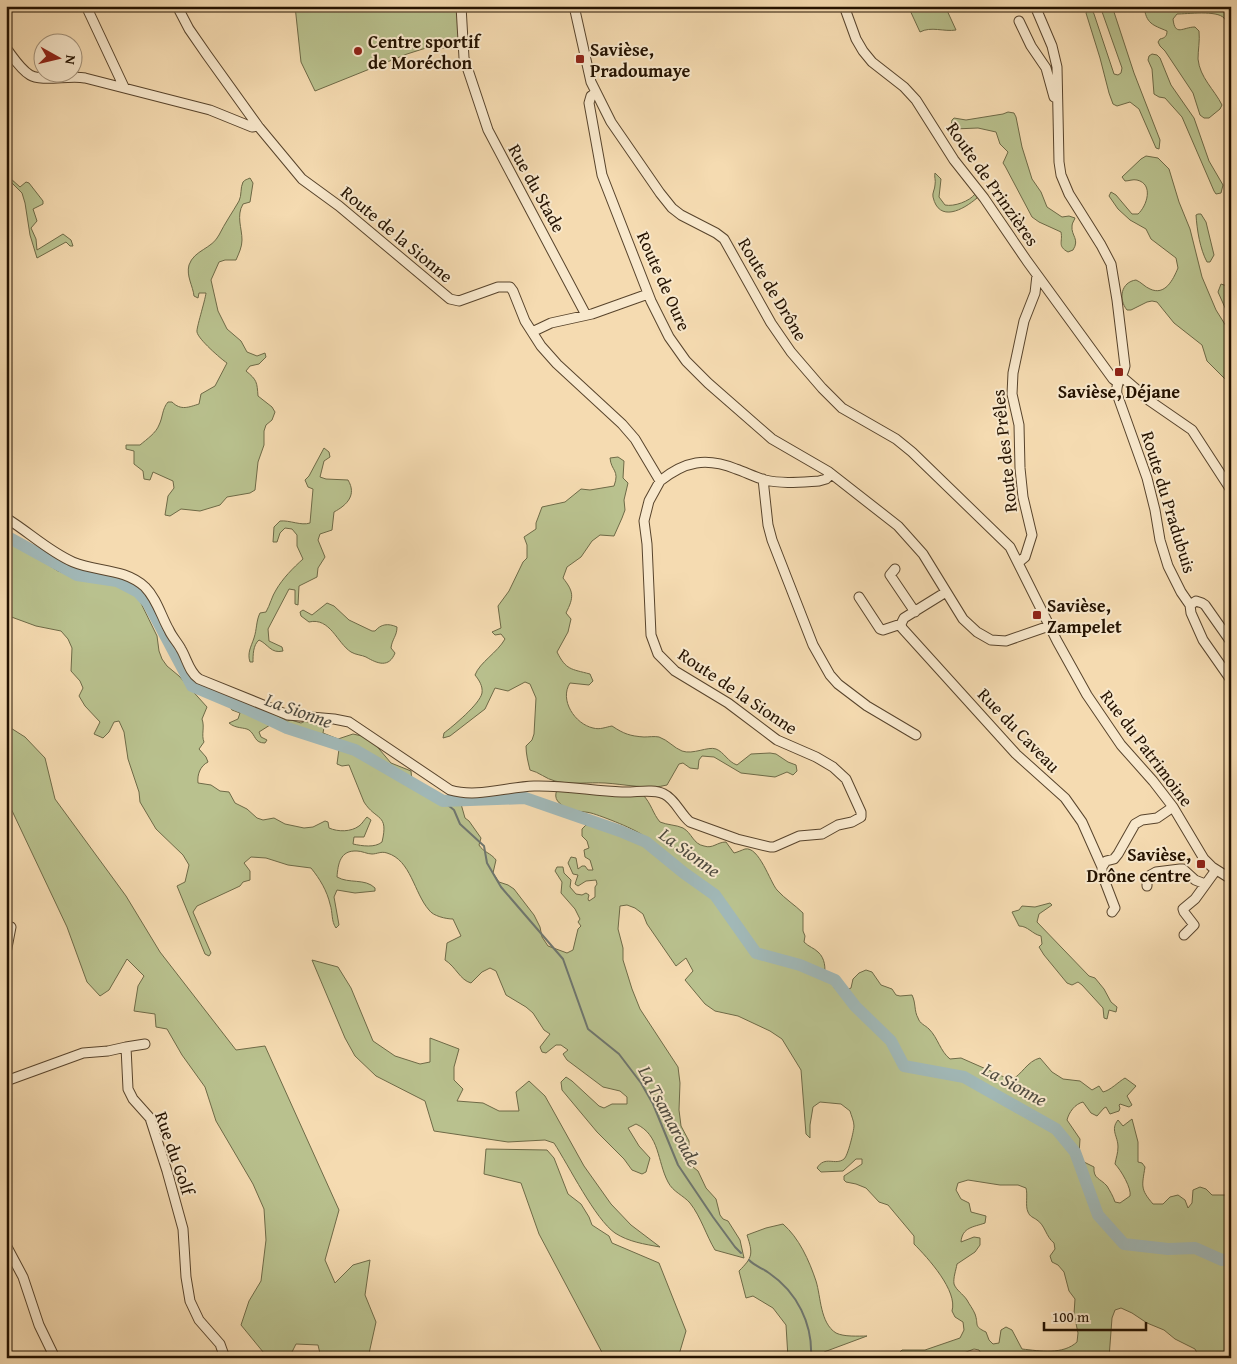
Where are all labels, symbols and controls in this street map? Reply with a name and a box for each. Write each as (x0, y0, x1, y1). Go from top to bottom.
place label: Centre sportif de Moréchon (368, 28, 482, 76)
north arrow (32, 32, 82, 82)
place label: Savièse, Pradoumaye (590, 36, 691, 84)
marker: Centre sportif de Moréchon (352, 45, 364, 57)
marker: Savièse, Pradoumaye (574, 53, 586, 65)
text: N (60, 54, 81, 66)
street label: Route de Prinzières (940, 116, 1046, 252)
street label: Rue du Stade (502, 139, 572, 237)
street label: Route de la Sionne (335, 179, 459, 289)
street label: Route de Oure (630, 227, 698, 335)
street label: Route de Drône (732, 232, 814, 346)
marker: Savièse, Déjane (1113, 366, 1125, 378)
place label: Savièse, Déjane (1058, 378, 1180, 405)
street label: Route des Prêles (984, 388, 1024, 514)
street label: Route du Pradubuis (1135, 428, 1203, 576)
place label: Savièse, Zampelet (1047, 592, 1122, 640)
marker: Savièse, Zampelet (1031, 609, 1043, 621)
street label: Route de la Sionne (673, 641, 803, 741)
street label: Rue du Caveau (971, 681, 1067, 779)
street label: Rue du Patrimoine (1094, 684, 1200, 812)
water label: La Sionne (260, 685, 337, 735)
water label: La Sionne (653, 820, 727, 884)
place label: Savièse, Drône centre (1087, 841, 1191, 889)
marker: Savièse, Drône centre (1195, 858, 1207, 870)
water label: La Sionne (977, 1054, 1053, 1113)
water label: La Tsamaroude (631, 1059, 709, 1172)
street label: Rue du Golf (148, 1108, 203, 1200)
scale bar (1044, 1299, 1147, 1331)
text: 100 m (1052, 1306, 1090, 1327)

